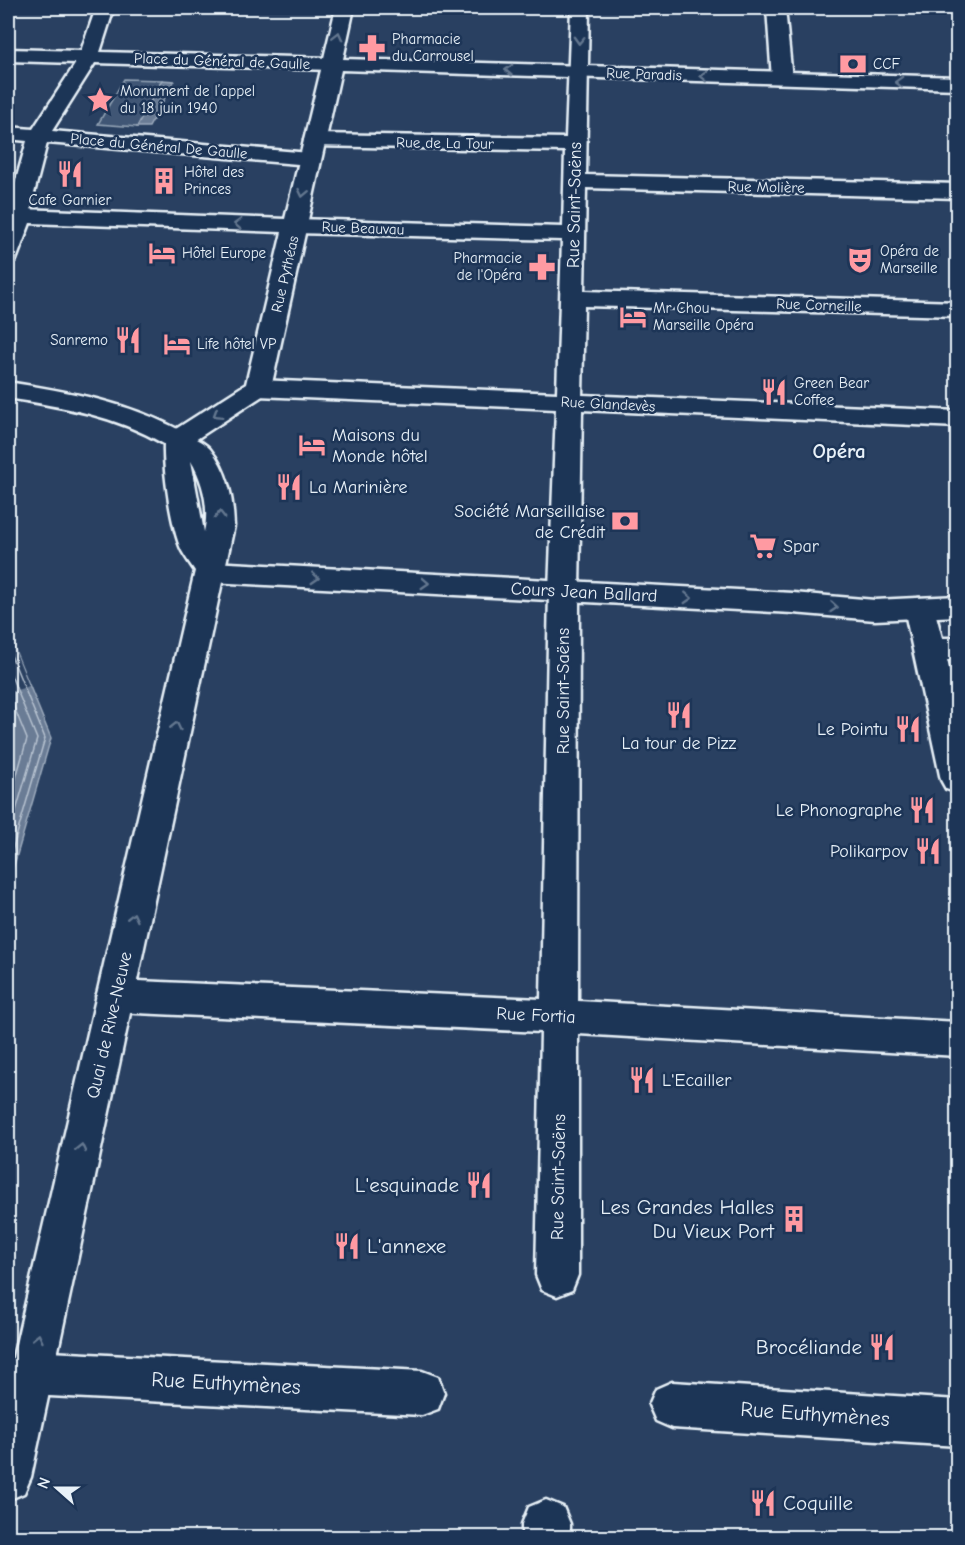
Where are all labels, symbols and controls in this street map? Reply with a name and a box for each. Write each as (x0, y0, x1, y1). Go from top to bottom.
place label: Pharmacie du Carrousel (392, 30, 474, 65)
one-way arrow (331, 31, 343, 42)
pharmacy icon: Pharmacie du Carrousel (357, 33, 387, 63)
one-way arrow (573, 35, 585, 44)
street label: Place du Général de Gaulle (134, 49, 311, 73)
bank icon: CCF (838, 49, 868, 79)
place label: CCF (873, 55, 900, 73)
one-way arrow (505, 64, 514, 76)
street label: Rue Paradis (606, 64, 682, 84)
one-way arrow (700, 70, 709, 82)
one-way arrow (895, 75, 904, 88)
place label: Monument de l’appel du 18 juin 1940 (120, 82, 255, 117)
place icon: Monument de l’appel du 18 juin 1940 (85, 85, 115, 115)
street label: Place du Général De Gaulle (70, 129, 249, 163)
street label: Rue de La Tour (396, 133, 494, 153)
street label: Rue Saint-Saëns (563, 142, 586, 268)
restaurant icon: Cafe Garnier (55, 159, 85, 189)
place label: Hôtel des Princes (184, 163, 244, 198)
building icon: Hôtel des Princes (149, 166, 179, 196)
street label: Rue Molière (727, 177, 805, 197)
one-way arrow (297, 187, 310, 197)
place label: Cafe Garnier (29, 191, 112, 209)
one-way arrow (233, 218, 242, 231)
street label: Rue Beauvau (321, 218, 405, 238)
street label: Rue Pythéas (267, 234, 303, 314)
hotel icon: Hôtel Europe (147, 238, 177, 268)
place label: Opéra de Marseille (880, 242, 939, 277)
place label: Hôtel Europe (182, 244, 267, 262)
theatre icon: Opéra de Marseille (845, 245, 875, 275)
place label: Pharmacie de l'Opéra (454, 249, 522, 284)
pharmacy icon: Pharmacie de l'Opéra (527, 252, 557, 282)
street label: Rue Corneille (776, 295, 863, 316)
place label: Mr Chou Marseille Opéra (653, 299, 754, 334)
hotel icon: Mr Chou Marseille Opéra (618, 302, 648, 332)
restaurant icon: Sanremo (113, 325, 143, 355)
hotel icon: Life hôtel VP (162, 329, 192, 359)
place label: Sanremo (50, 331, 108, 349)
place label: Life hôtel VP (197, 335, 277, 353)
place label: Green Bear Coffee (794, 374, 869, 409)
restaurant icon: Green Bear Coffee (759, 377, 789, 407)
street label: Rue Glandevès (560, 393, 656, 415)
one-way arrow (213, 407, 223, 419)
place label: Maisons du Monde hôtel (332, 425, 428, 467)
hotel icon: Maisons du Monde hôtel (297, 430, 327, 460)
district label: Opéra (812, 439, 866, 463)
restaurant icon: La Marinière (274, 472, 304, 502)
place label: La Marinière (309, 477, 407, 498)
place label: Société Marseillaise de Crédit (454, 501, 606, 543)
bank icon: Société Marseillaise de Crédit (610, 506, 640, 536)
one-way arrow (214, 510, 226, 519)
supermarket icon: Spar (748, 531, 778, 561)
place label: Spar (783, 536, 820, 557)
one-way arrow (310, 571, 319, 584)
one-way arrow (421, 577, 430, 590)
street label: Cours Jean Ballard (510, 578, 658, 607)
one-way arrow (683, 591, 692, 604)
one-way arrow (829, 600, 838, 613)
street label: Rue Saint-Saëns (553, 628, 574, 754)
restaurant icon: La tour de Pizz (664, 700, 694, 730)
restaurant icon: Le Pointu (893, 714, 923, 744)
place label: Le Pointu (817, 719, 888, 740)
one-way arrow (168, 722, 181, 732)
place label: La tour de Pizz (622, 733, 737, 754)
restaurant icon: Le Phonographe (907, 795, 937, 825)
place label: Le Phonographe (776, 800, 902, 821)
restaurant icon: Polikarpov (913, 836, 943, 866)
place label: Polikarpov (830, 841, 908, 862)
one-way arrow (126, 912, 139, 922)
street label: Quai de Rive-Neuve (82, 949, 137, 1101)
street label: Rue Fortia (496, 1003, 576, 1028)
restaurant icon: L'Ecailler (627, 1065, 657, 1095)
place label: L'Ecailler (662, 1070, 732, 1091)
street label: Rue Saint-Saëns (547, 1114, 570, 1240)
one-way arrow (74, 1143, 87, 1153)
restaurant icon: L'esquinade (464, 1170, 494, 1200)
place label: L'esquinade (355, 1173, 459, 1197)
place label: Les Grandes Halles Du Vieux Port (600, 1195, 775, 1243)
building icon: Les Grandes Halles Du Vieux Port (779, 1204, 809, 1234)
restaurant icon: L'annexe (332, 1231, 362, 1261)
place label: L'annexe (367, 1234, 446, 1258)
restaurant icon: Brocéliande (867, 1332, 897, 1362)
one-way arrow (31, 1333, 44, 1343)
place label: Brocéliande (756, 1335, 862, 1359)
street label: Rue Euthymènes (151, 1367, 301, 1399)
street label: Rue Euthymènes (740, 1397, 890, 1431)
north arrow (27, 1458, 87, 1518)
text: N (34, 1475, 54, 1491)
restaurant icon: Coquille (748, 1488, 778, 1518)
place label: Coquille (783, 1491, 853, 1515)

